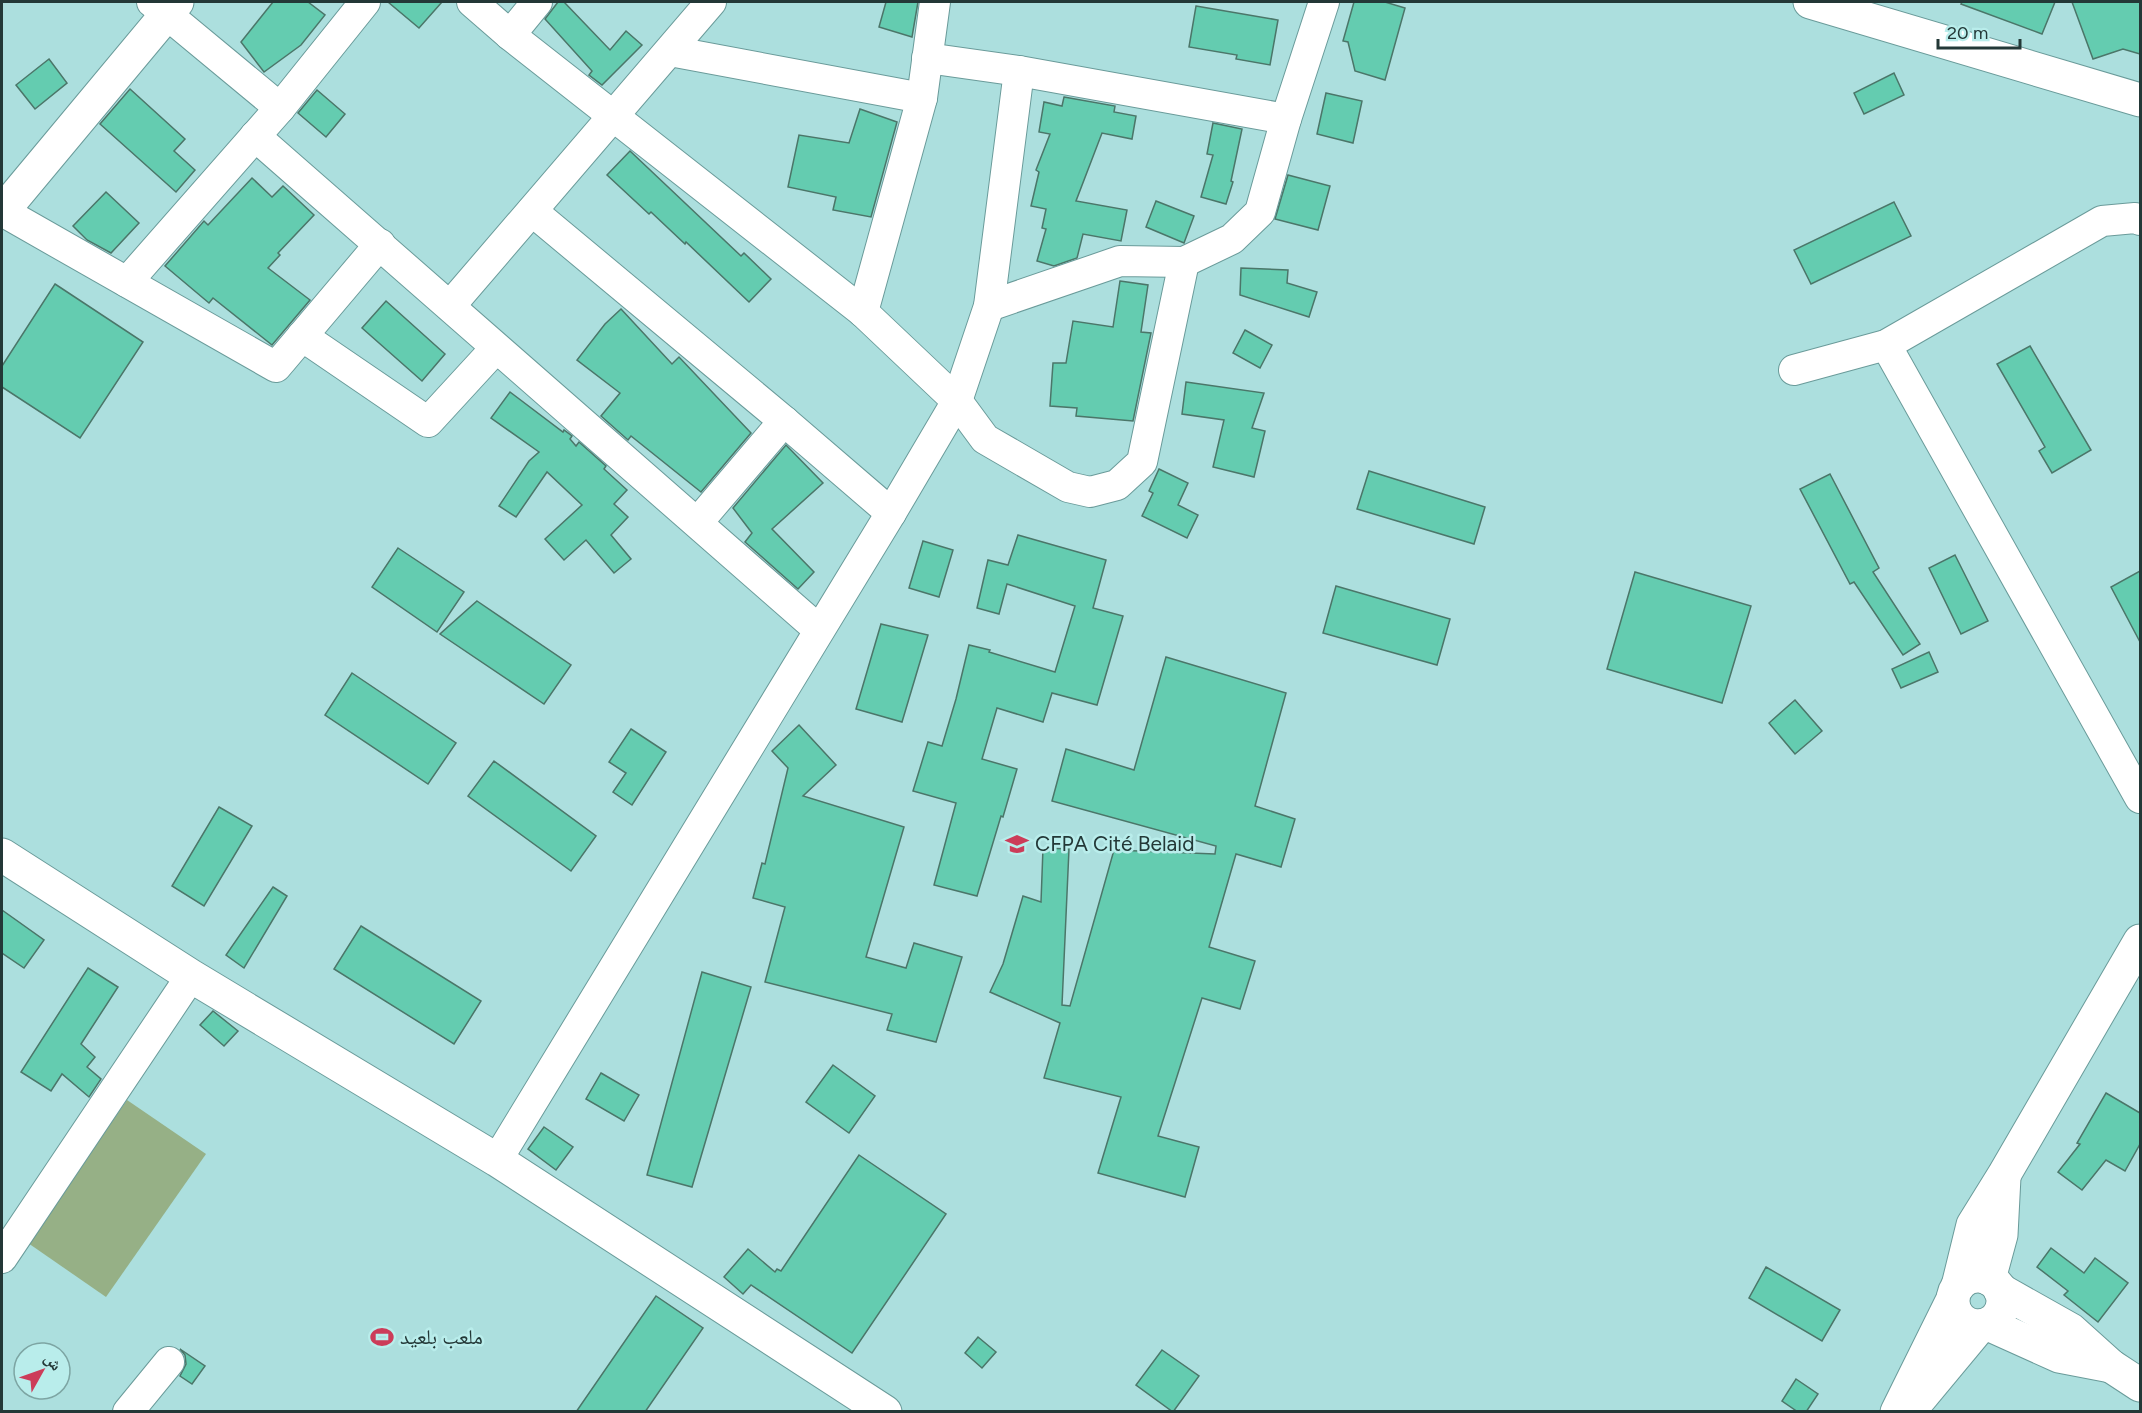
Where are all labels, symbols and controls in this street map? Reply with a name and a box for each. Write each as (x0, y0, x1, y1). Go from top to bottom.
scale bar (1938, 12, 2020, 50)
text: 20 m (1947, 22, 1988, 44)
school or university icon: CFPA Cité Belaid (1004, 831, 1030, 857)
place label: CFPA Cité Belaid (1035, 831, 1194, 856)
sports icon: ملعب بلعيد (369, 1324, 395, 1350)
place label: ملعب بلعيد (400, 1324, 483, 1349)
north arrow (12, 1341, 72, 1401)
text: ش (40, 1349, 66, 1374)

